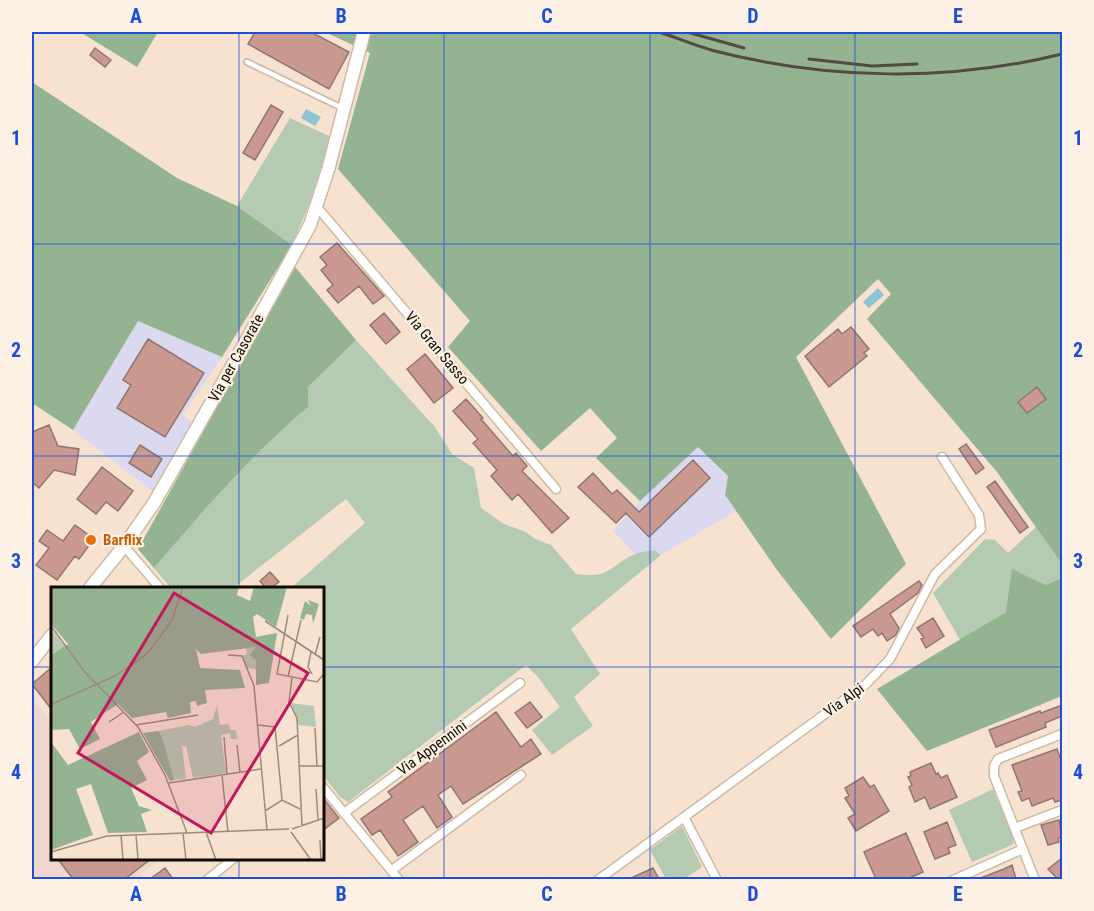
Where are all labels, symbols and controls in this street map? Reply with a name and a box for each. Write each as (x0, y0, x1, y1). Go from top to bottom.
text: A (130, 4, 142, 28)
text: B (335, 4, 347, 28)
text: C (541, 4, 553, 28)
text: D (747, 4, 759, 28)
text: E (953, 4, 963, 28)
text: 1 (11, 126, 21, 150)
text: 1 (1073, 126, 1083, 150)
street label: Via Gran Sasso (401, 308, 473, 388)
street label: Via per Casorate (204, 311, 268, 405)
text: 2 (11, 338, 21, 362)
text: 2 (1073, 338, 1083, 362)
place label: Barflix (103, 531, 142, 549)
marker: Barflix (84, 533, 98, 547)
text: 3 (11, 549, 21, 573)
text: 3 (1073, 549, 1083, 573)
inset map (51, 587, 324, 860)
street label: Via Alpi (820, 679, 868, 721)
street label: Via Appennini (394, 717, 470, 779)
text: 4 (11, 760, 21, 784)
text: 4 (1073, 760, 1083, 784)
text: A (130, 882, 142, 906)
text: B (335, 882, 347, 906)
text: C (541, 882, 553, 906)
text: D (747, 882, 759, 906)
text: E (953, 882, 963, 906)

